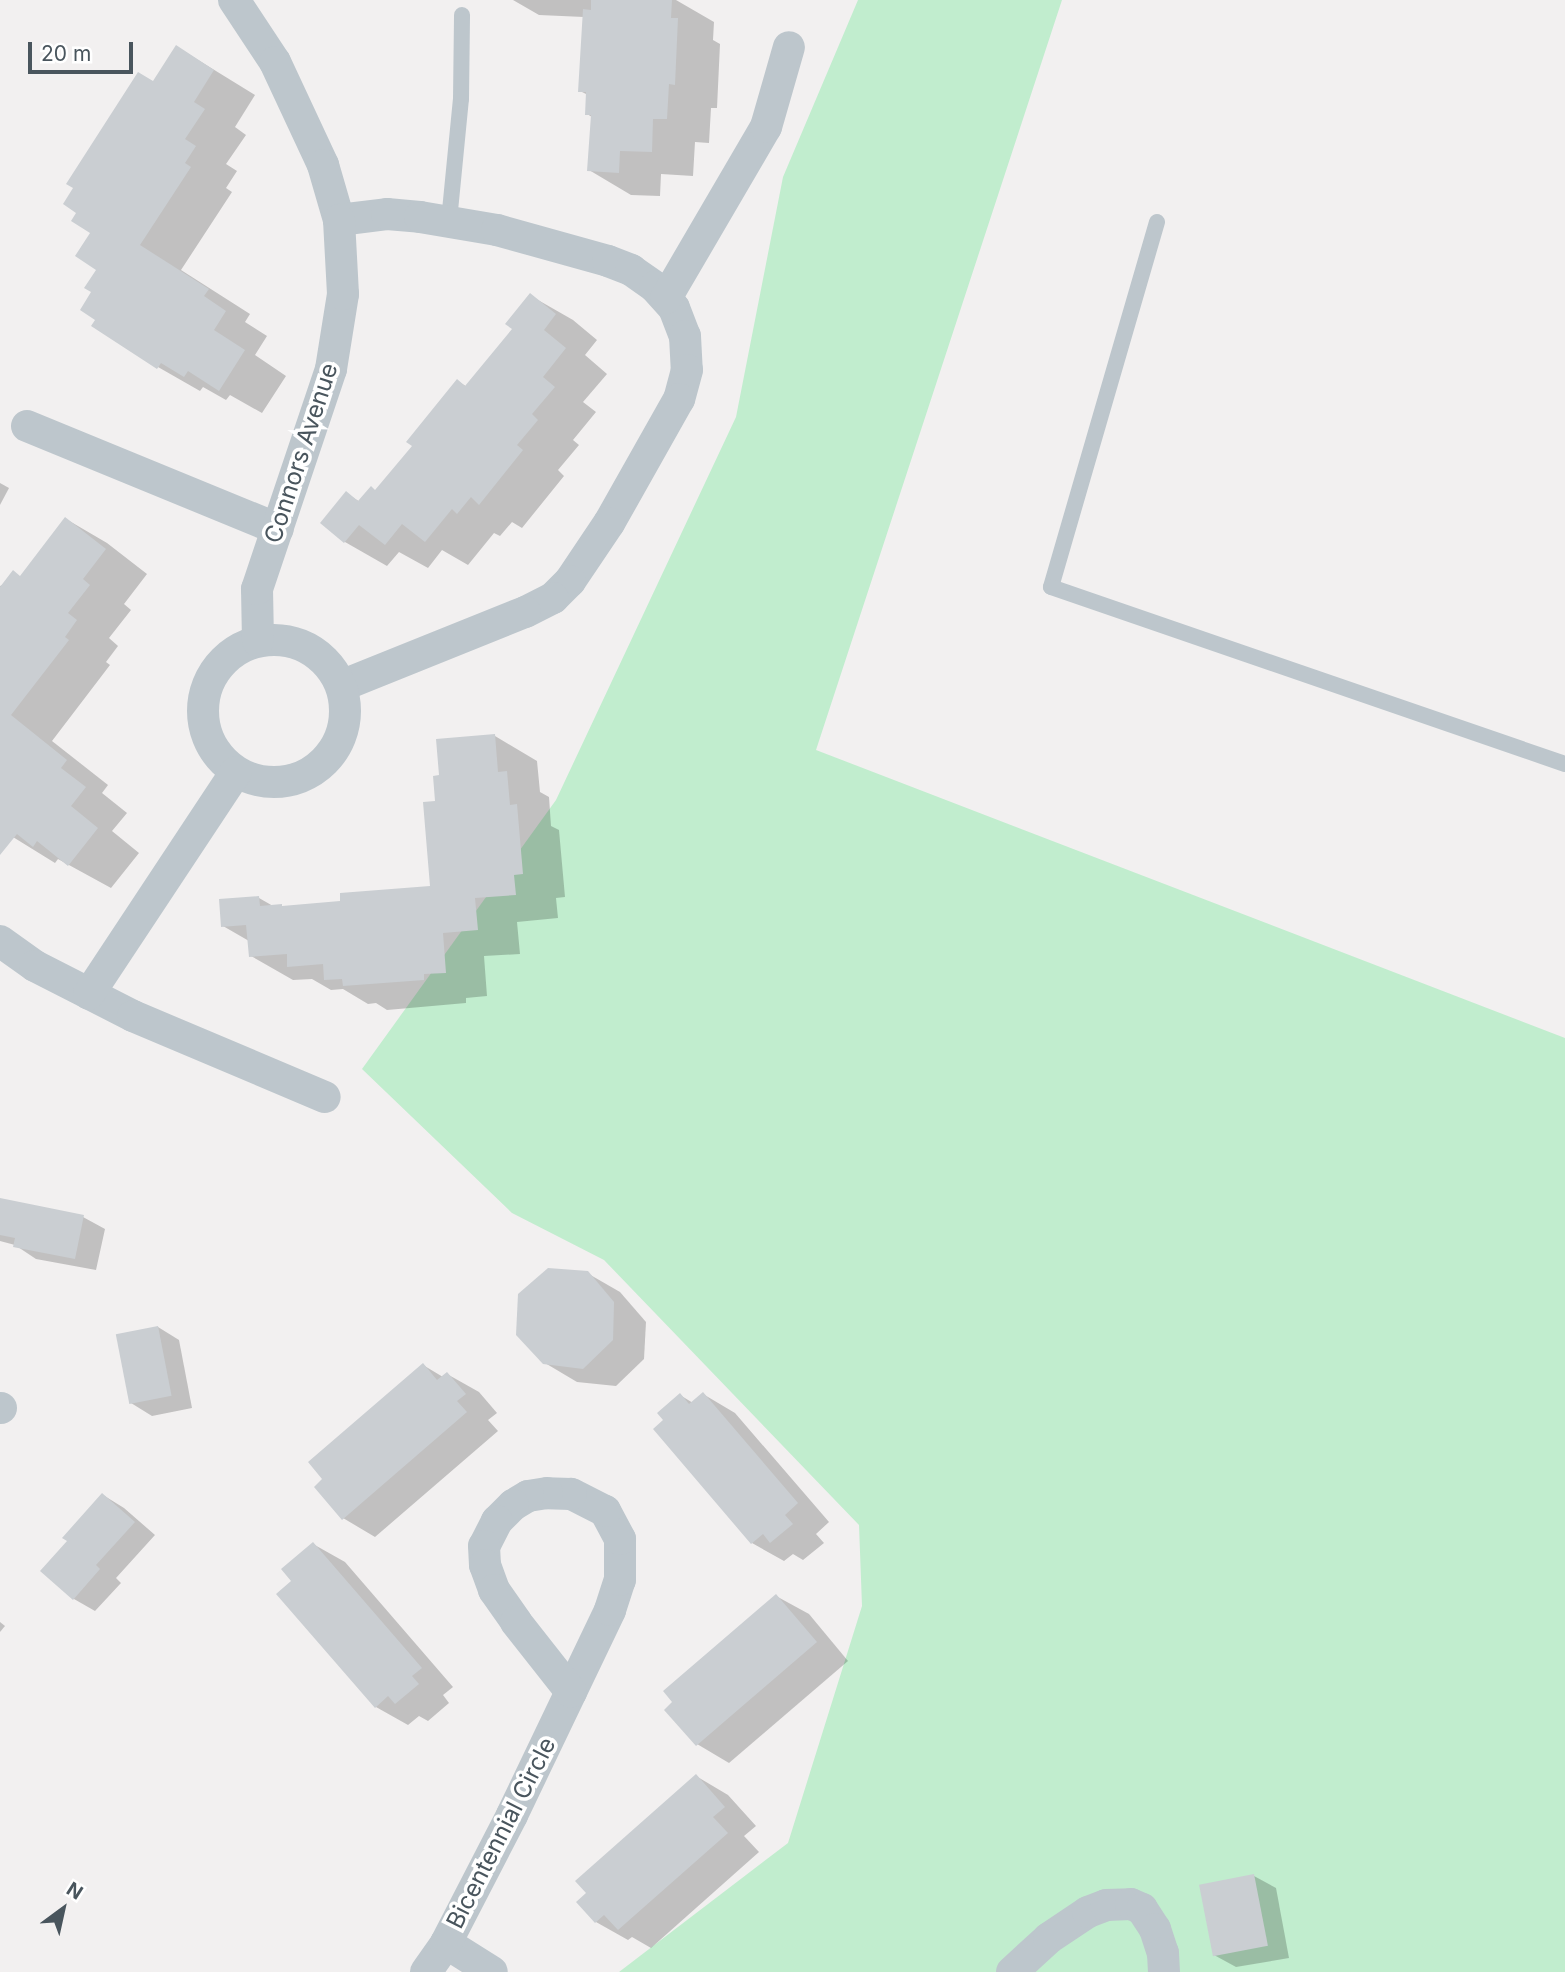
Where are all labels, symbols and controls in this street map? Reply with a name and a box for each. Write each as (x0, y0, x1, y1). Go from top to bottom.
scale bar (32, 28, 136, 72)
text: 20 m (41, 41, 91, 66)
street label: Connors Avenue (258, 359, 344, 547)
street label: Bicentennial Circle (440, 1733, 562, 1933)
north arrow (28, 1874, 98, 1944)
text: N (62, 1877, 87, 1905)

